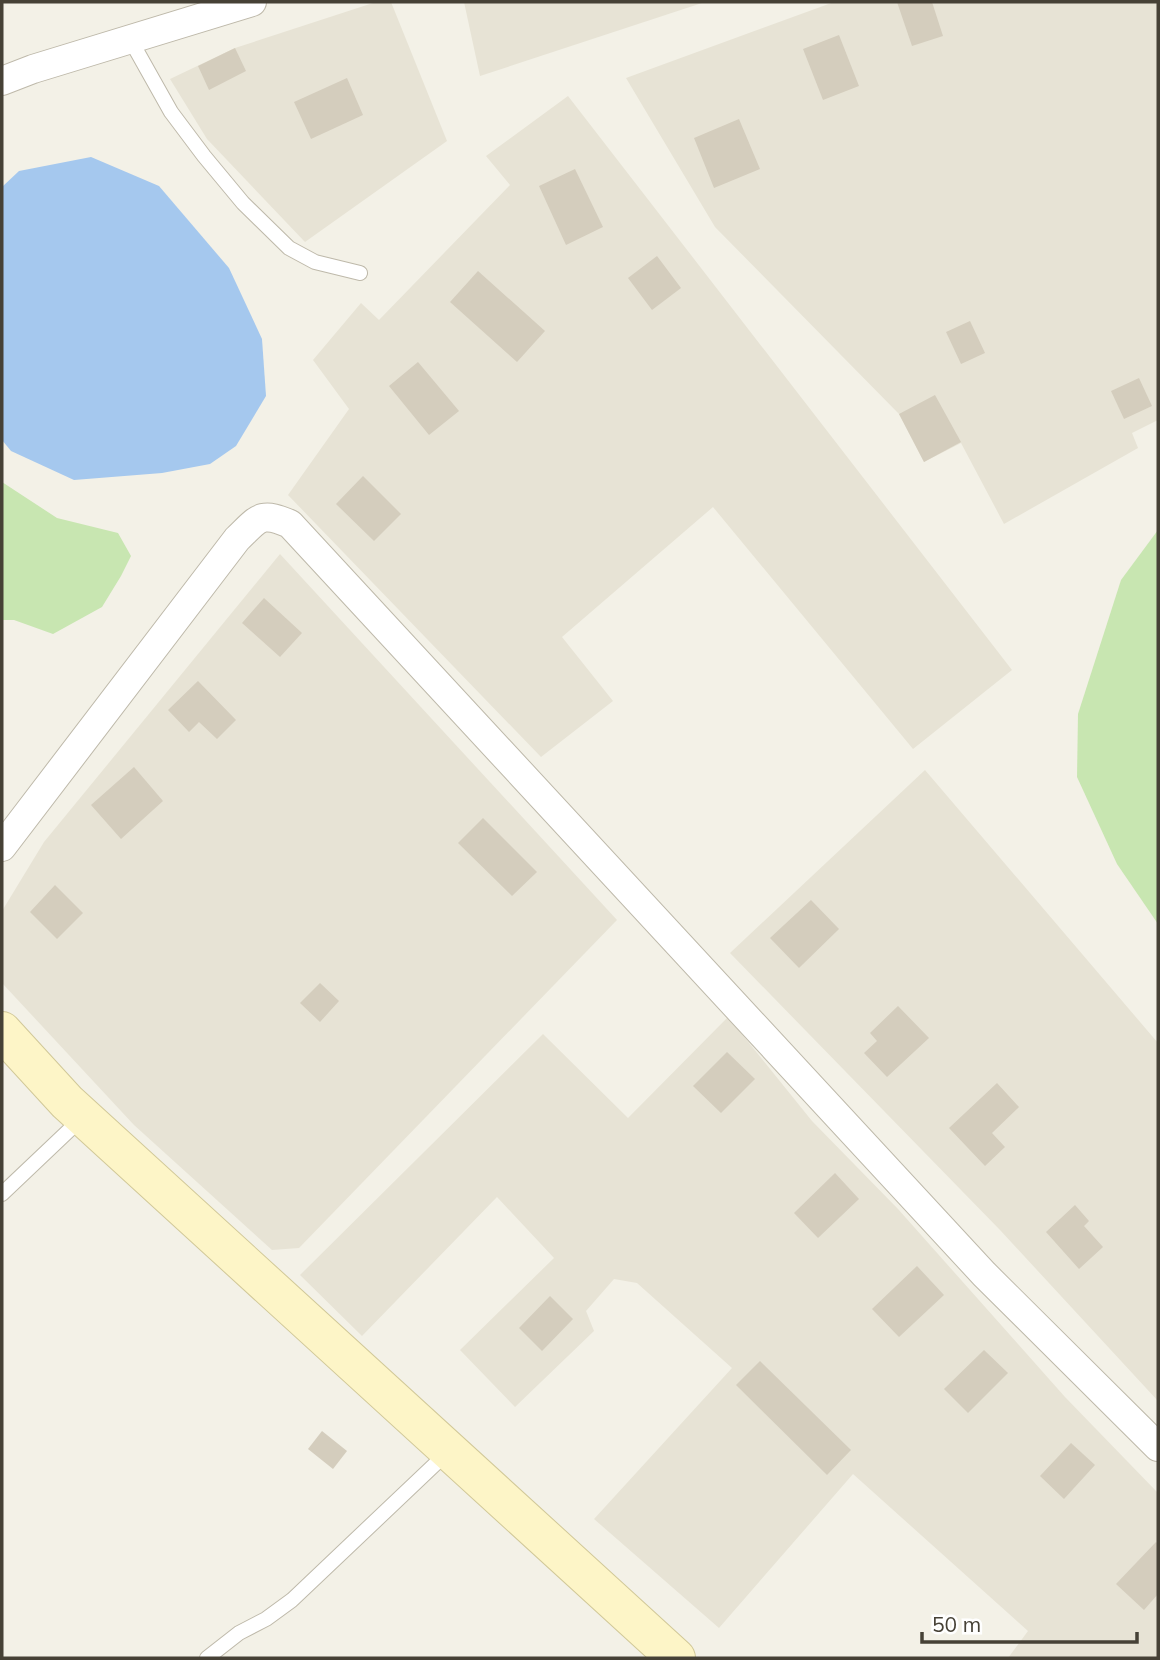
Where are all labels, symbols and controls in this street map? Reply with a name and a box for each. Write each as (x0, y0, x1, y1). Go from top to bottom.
scale bar (922, 1600, 1137, 1644)
text: 50 m (932, 1611, 981, 1637)

